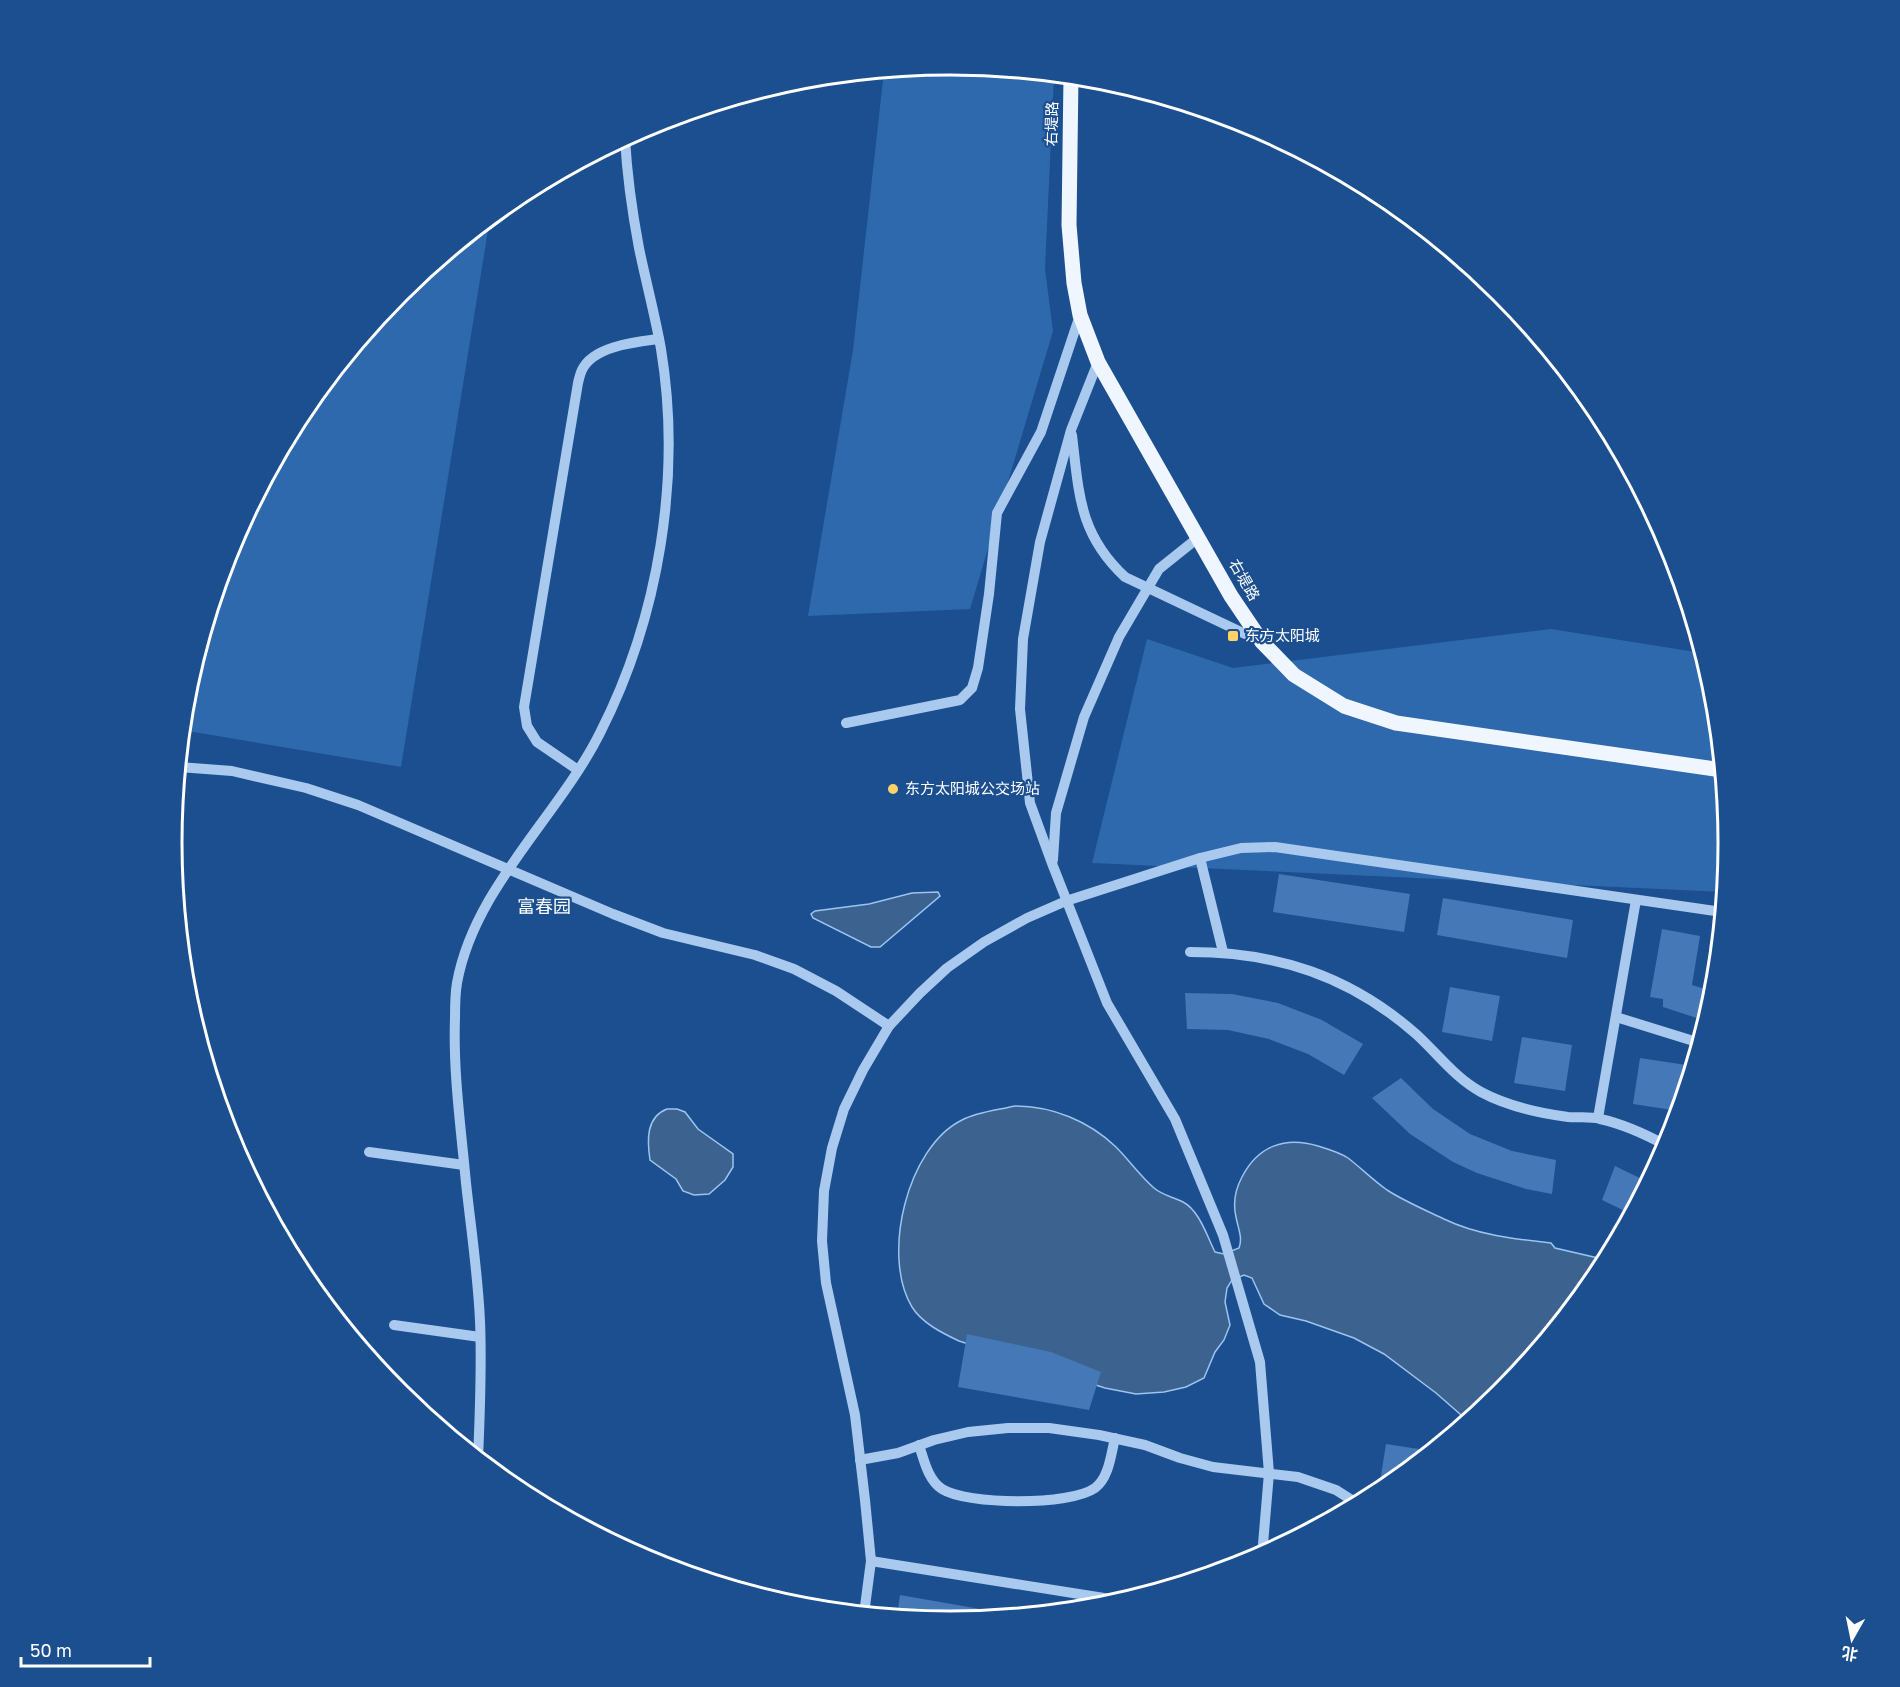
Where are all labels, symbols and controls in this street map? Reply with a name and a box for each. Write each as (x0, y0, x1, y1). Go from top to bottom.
street label: 右堤路 (1042, 101, 1060, 147)
street label: 右堤路 (1226, 556, 1264, 603)
place label: 东方太阳城 (1245, 626, 1320, 644)
marker: 东方太阳城 (1226, 629, 1240, 643)
place label: 东方太阳城公交场站 (905, 779, 1040, 797)
marker: 东方太阳城公交场站 (886, 782, 900, 796)
district label: 富春园 (517, 895, 571, 917)
north arrow (1822, 1609, 1882, 1669)
scale bar (21, 1630, 150, 1668)
text: 50 m (30, 1639, 72, 1661)
text: 北 (1840, 1643, 1859, 1665)

